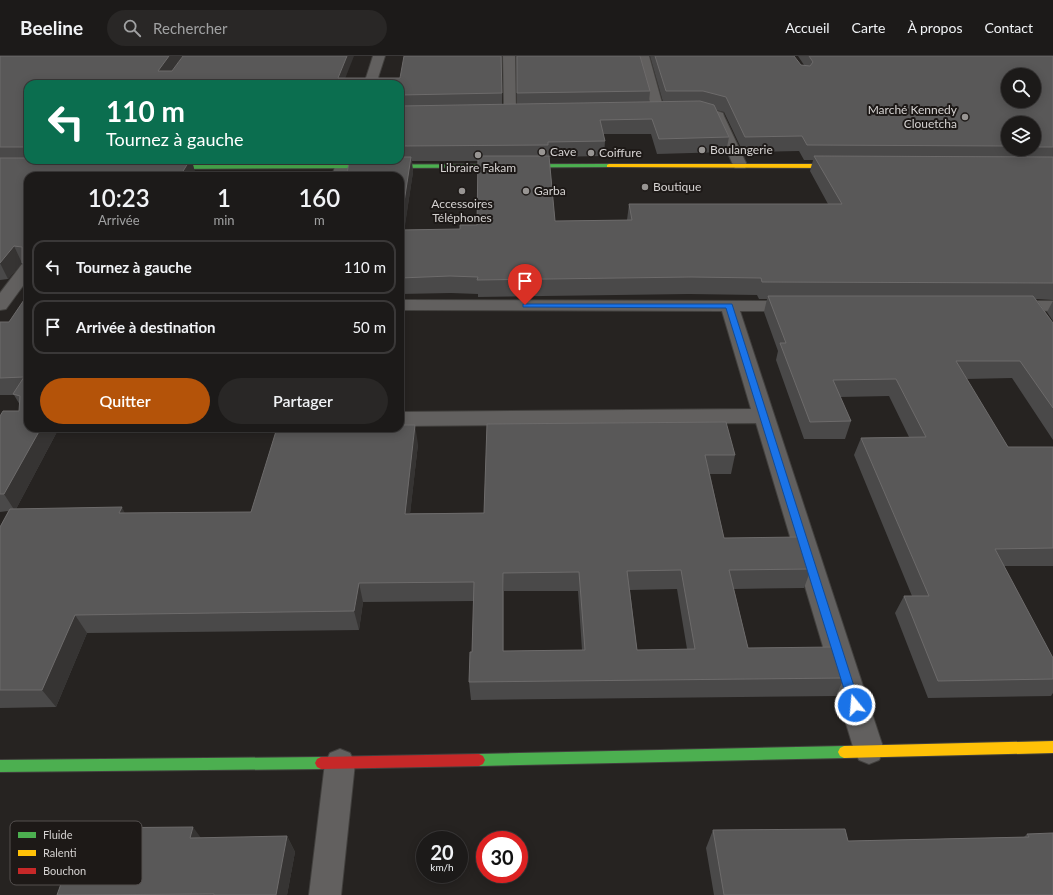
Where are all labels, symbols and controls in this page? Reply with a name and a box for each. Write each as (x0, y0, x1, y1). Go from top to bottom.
search box (107, 10, 387, 46)
text: Beeline (20, 16, 83, 39)
icon: search (121, 17, 143, 39)
text: Rechercher (153, 19, 227, 37)
text: Accueil (785, 19, 830, 36)
text: Carte (852, 19, 885, 36)
text: À propos (907, 19, 962, 36)
text: Contact (984, 19, 1033, 36)
map controls (1001, 68, 1041, 156)
button: search (1001, 68, 1041, 108)
text: 110 m (106, 94, 185, 128)
icon: left (40, 96, 92, 148)
place label: Marché Kennedy Clouetcha (868, 102, 958, 131)
marker: Marché Kennedy Clouetcha (960, 112, 970, 122)
button: layers (1001, 116, 1041, 156)
text: Tournez à gauche (106, 128, 244, 150)
place label: Boulangerie (710, 142, 773, 157)
place label: Cave (550, 144, 576, 159)
place label: Coiffure (599, 145, 642, 160)
marker: Boulangerie (697, 145, 707, 155)
marker: Cave (537, 147, 547, 157)
marker: Coiffure (586, 148, 596, 158)
marker: Libraire Fakam (473, 150, 483, 160)
place label: Libraire Fakam (440, 160, 516, 175)
place label: Boutique (653, 179, 701, 194)
marker: Boutique (640, 182, 650, 192)
text: 10:23 (88, 183, 150, 212)
text: 1 (217, 183, 231, 212)
text: 160 (298, 183, 340, 212)
place label: Garba (534, 183, 566, 198)
marker: Accessoires Téléphones (457, 186, 467, 196)
marker: Garba (521, 186, 531, 196)
place label: Accessoires Téléphones (431, 196, 493, 225)
text: Arrivée (98, 212, 140, 228)
text: min (213, 212, 235, 228)
text: m (314, 212, 325, 228)
icon: left (42, 256, 64, 278)
text: Tournez à gauche (76, 258, 192, 276)
text: 110 m (344, 258, 386, 276)
pin (508, 264, 542, 305)
icon: arrive (514, 270, 536, 292)
icon: arrive (42, 316, 64, 338)
text: Arrivée à destination (76, 318, 215, 336)
text: 50 m (352, 318, 386, 336)
button: Quitter (40, 378, 210, 424)
button: Partager (218, 378, 388, 424)
position arrow (834, 684, 876, 726)
legend (10, 821, 142, 885)
text: Fluide (43, 828, 73, 841)
speed limit sign: 30 (476, 831, 528, 883)
text: 20 (430, 840, 454, 864)
text: Ralenti (43, 846, 77, 859)
text: km/h (430, 861, 454, 873)
text: Bouchon (43, 864, 86, 877)

